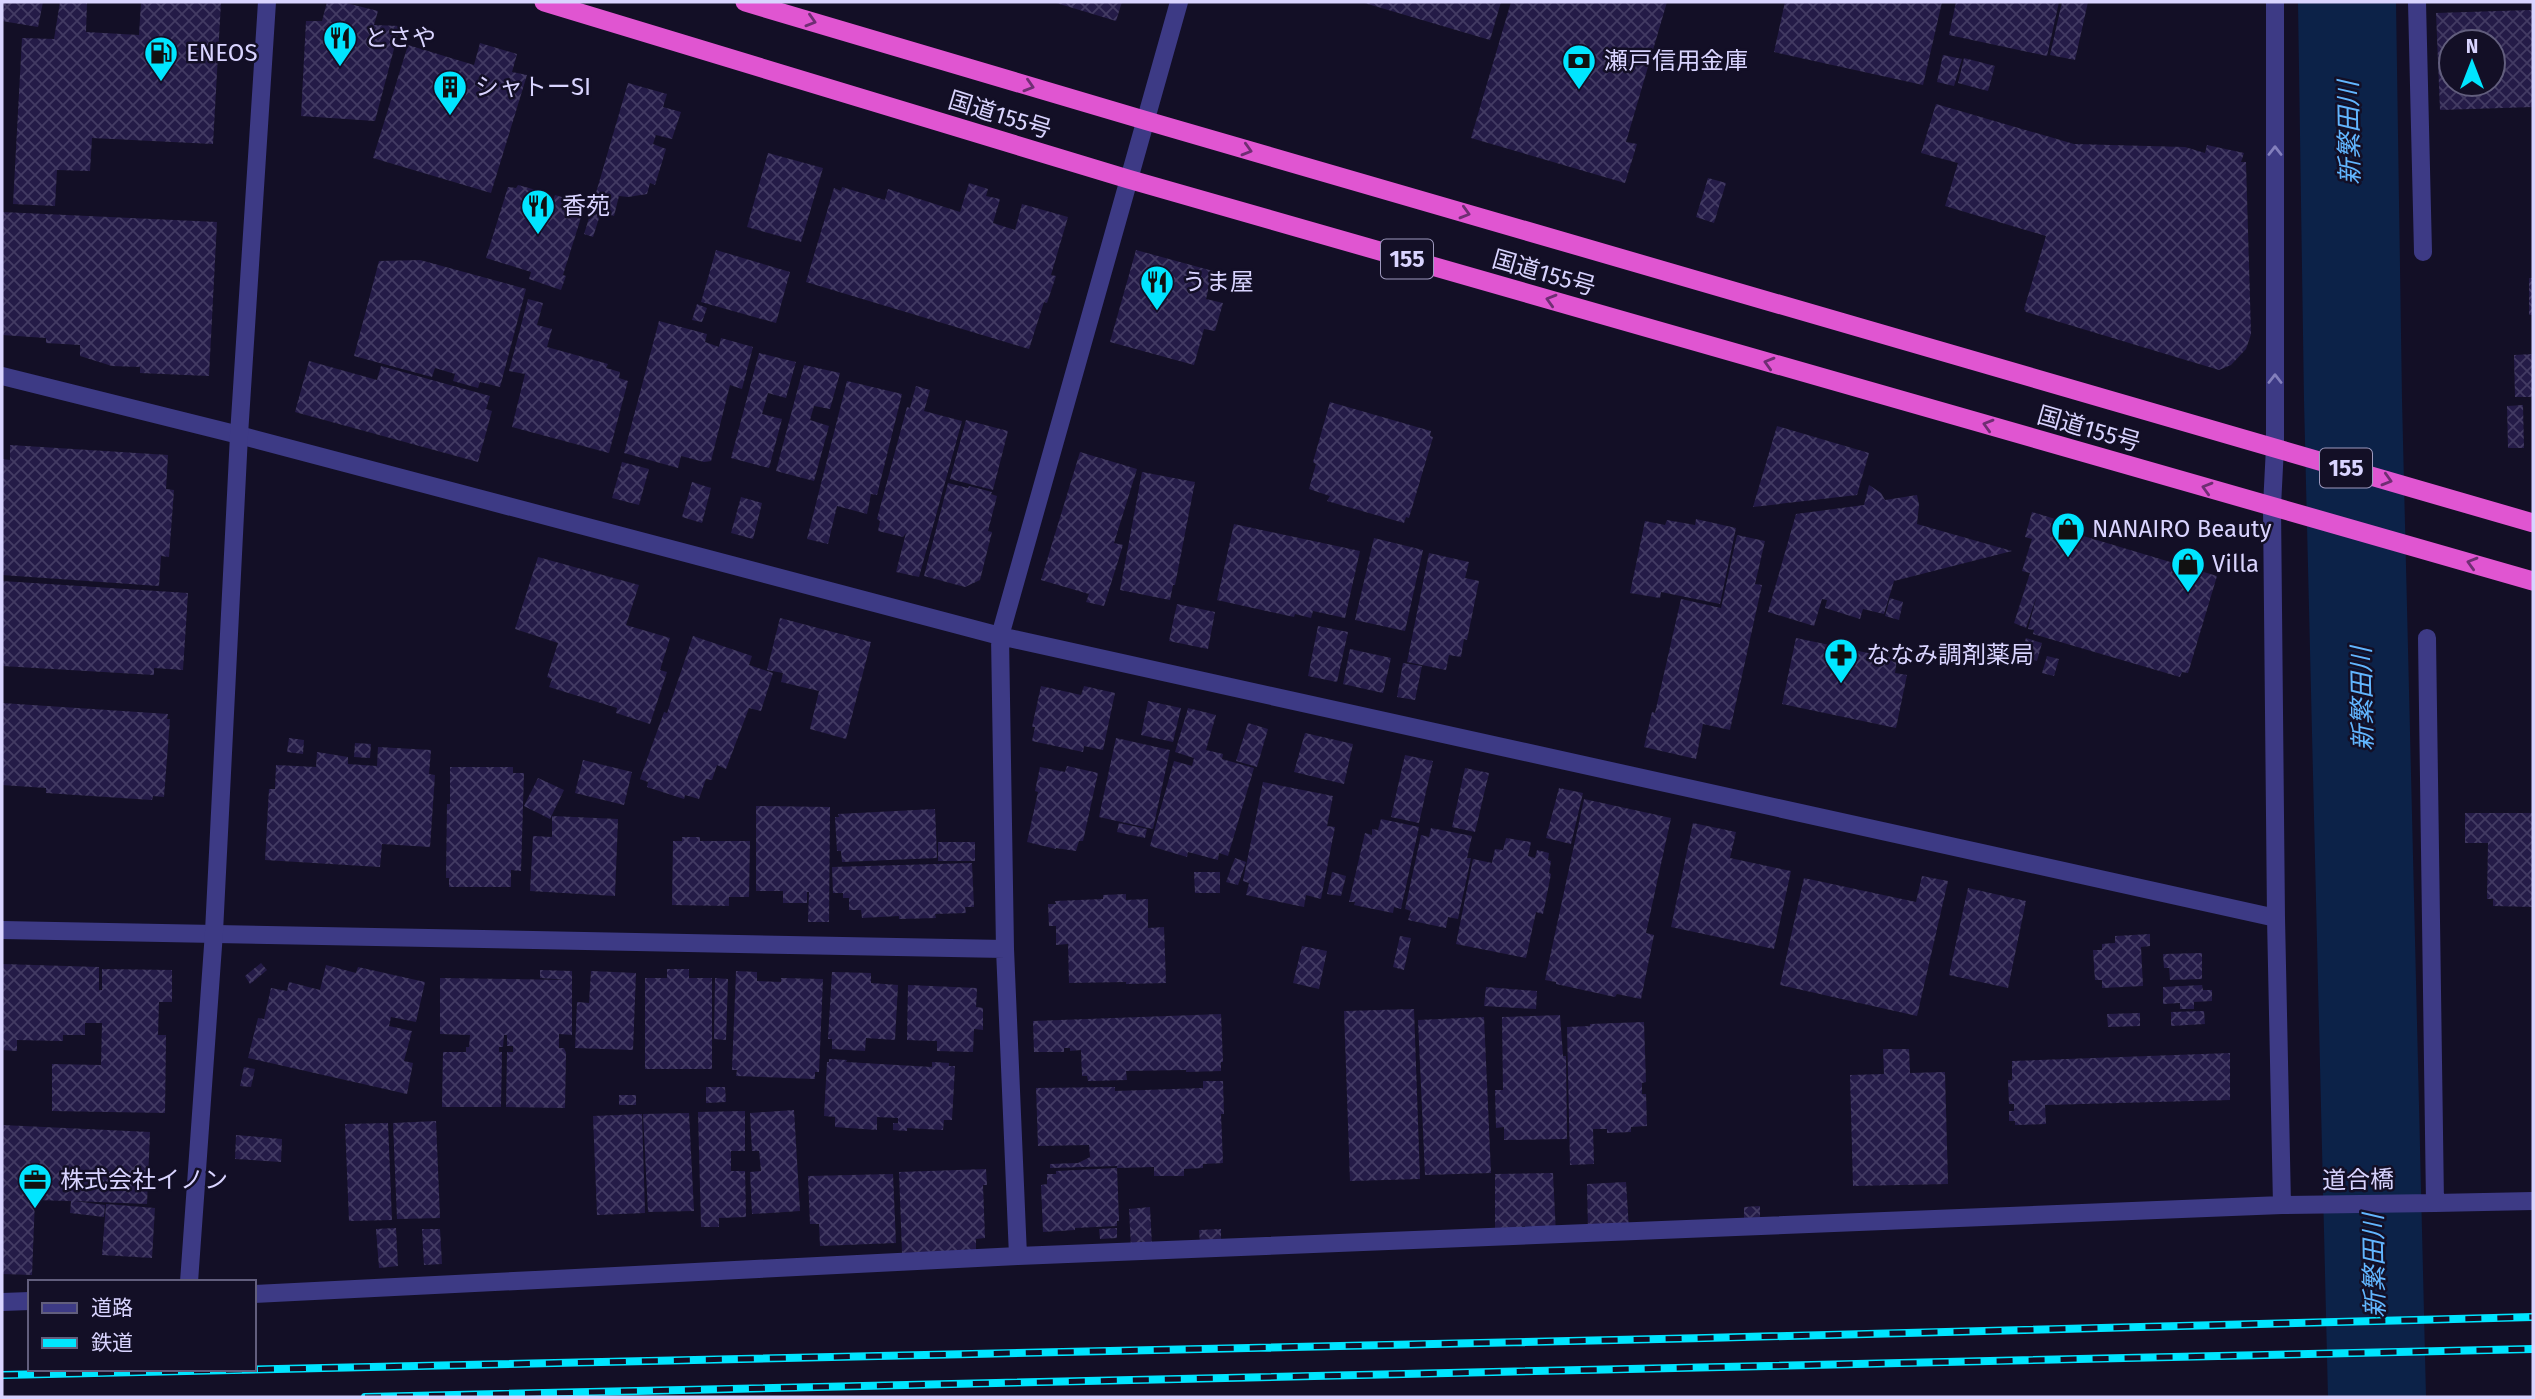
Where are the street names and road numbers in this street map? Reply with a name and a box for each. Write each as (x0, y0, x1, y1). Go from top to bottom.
street label: 国道155号 (945, 86, 1055, 144)
road number: 155 (1381, 240, 1433, 278)
street label: 国道155号 (1489, 245, 1599, 301)
street label: 国道155号 (2034, 401, 2144, 457)
road number: 155 (2320, 448, 2372, 488)
street label: 道合橋 (2322, 1165, 2394, 1195)

